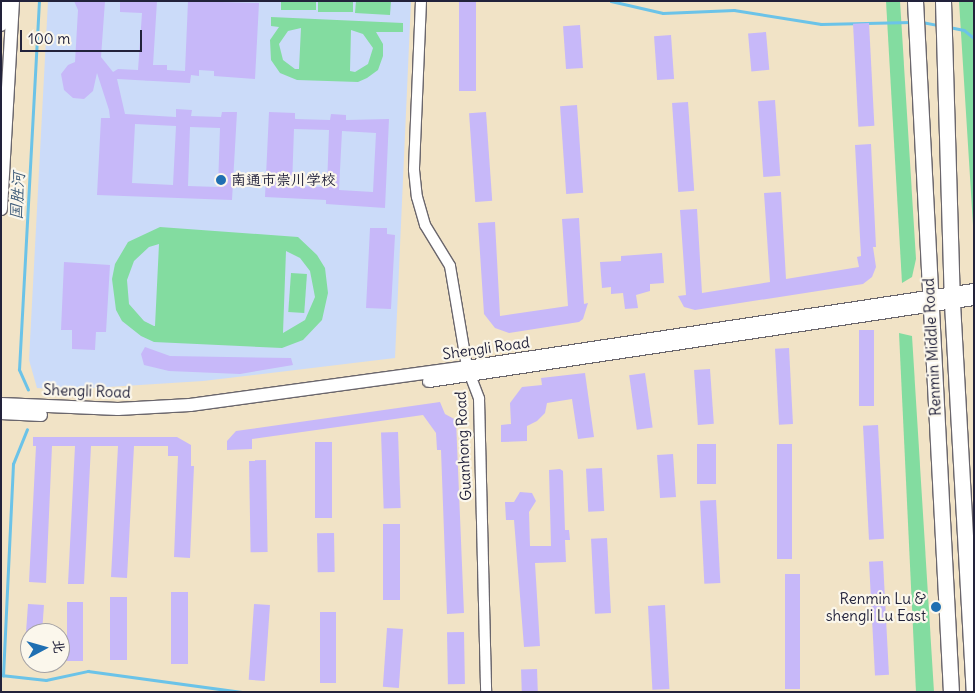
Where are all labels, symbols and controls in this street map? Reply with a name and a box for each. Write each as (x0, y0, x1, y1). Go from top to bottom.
scale bar (22, 20, 145, 52)
text: 100 m (28, 29, 70, 48)
place label: 南通市崇川学校 (231, 171, 336, 189)
water label: 国胜河 (6, 172, 28, 220)
marker: 南通市崇川学校 (215, 174, 227, 186)
street label: Renmin Middle Road (919, 278, 945, 416)
street label: Shengli Road (441, 333, 531, 363)
street label: Shengli Road (43, 380, 131, 402)
street label: Guanhong Road (451, 391, 475, 501)
place label: Renmin Lu & shengli Lu East (826, 589, 926, 624)
marker: Renmin Lu & shengli Lu East (930, 601, 942, 613)
north arrow (20, 623, 70, 673)
text: 北 (49, 639, 69, 654)

